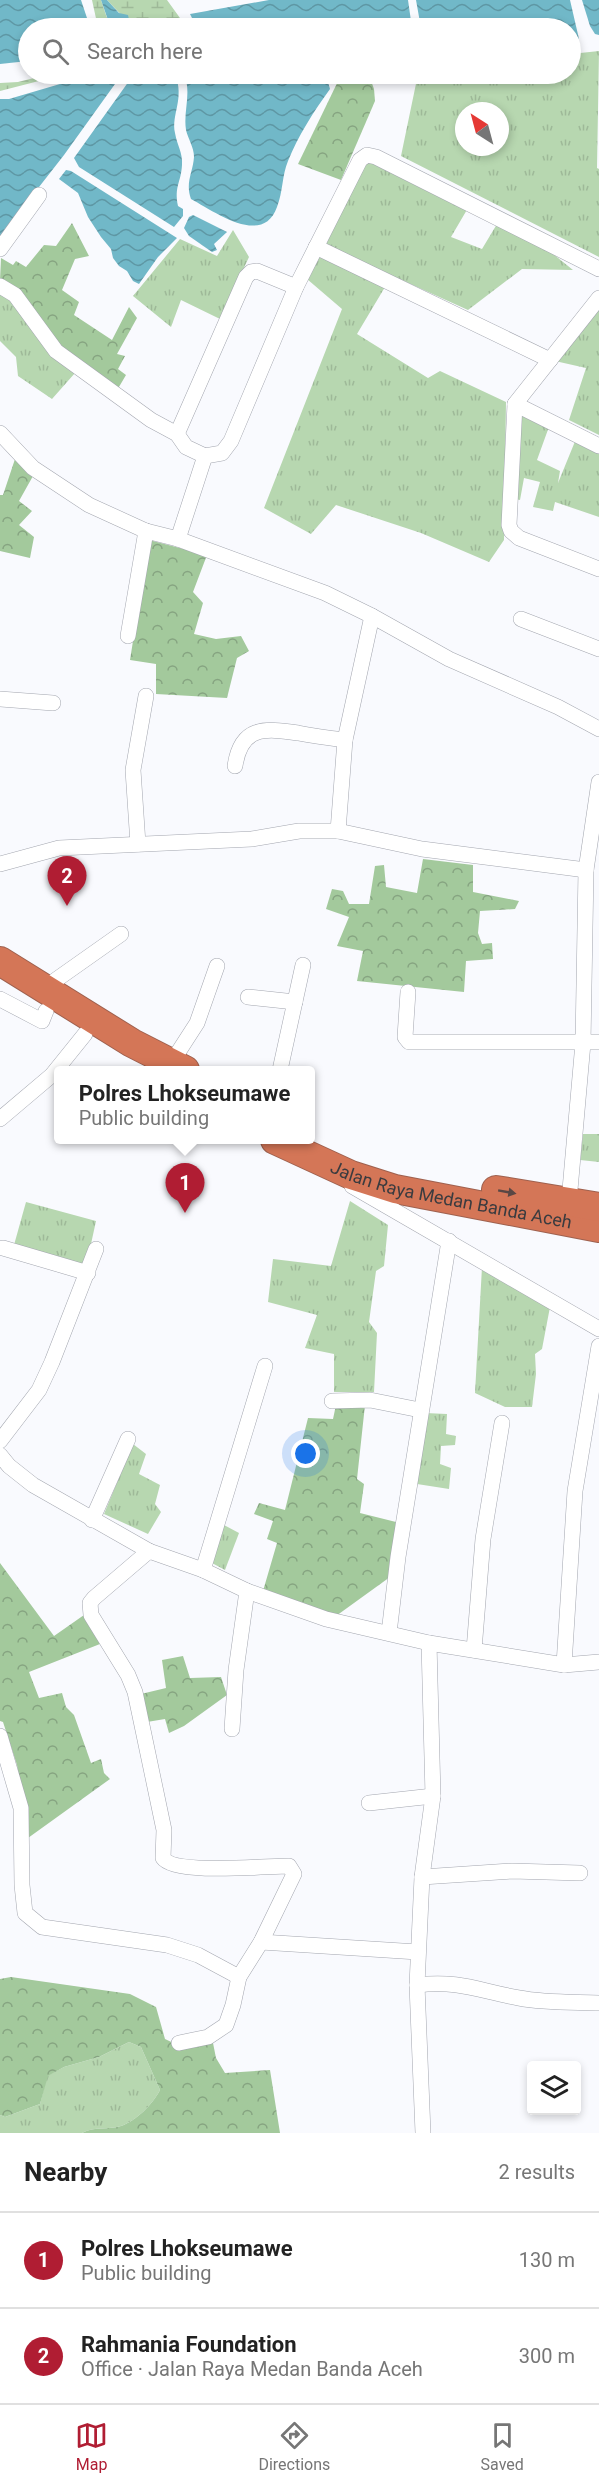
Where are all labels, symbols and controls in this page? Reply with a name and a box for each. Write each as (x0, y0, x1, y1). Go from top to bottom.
search box (18, 18, 581, 84)
icon: search (39, 35, 72, 68)
text: Search here (87, 39, 203, 64)
north arrow (455, 102, 509, 156)
pin: 2 (48, 856, 86, 906)
popup (54, 1066, 315, 1144)
text: Polres Lhokseumawe (79, 1081, 290, 1106)
text: Public building (79, 1106, 209, 1130)
street label: Jalan Raya Medan Banda Aceh (327, 1156, 574, 1233)
pin: 1 (166, 1164, 204, 1213)
one-way arrow (498, 1188, 517, 1197)
your location (291, 1439, 320, 1468)
map controls (527, 2061, 581, 2115)
button: layers (527, 2061, 581, 2115)
text: Nearby (24, 2157, 107, 2187)
text: 2 results (499, 2160, 575, 2184)
text: Polres Lhokseumawe (81, 2236, 293, 2261)
text: 1 (38, 2248, 49, 2272)
text: 130 m (519, 2248, 575, 2272)
text: Public building (81, 2261, 211, 2285)
text: Rahmania Foundation (81, 2332, 297, 2357)
text: 2 (38, 2344, 49, 2368)
text: 300 m (519, 2344, 575, 2368)
text: Office · Jalan Raya Medan Banda Aceh (81, 2357, 423, 2381)
tab: Map (75, 2419, 108, 2474)
tab: Directions (258, 2419, 330, 2474)
tab: Saved (481, 2419, 524, 2474)

